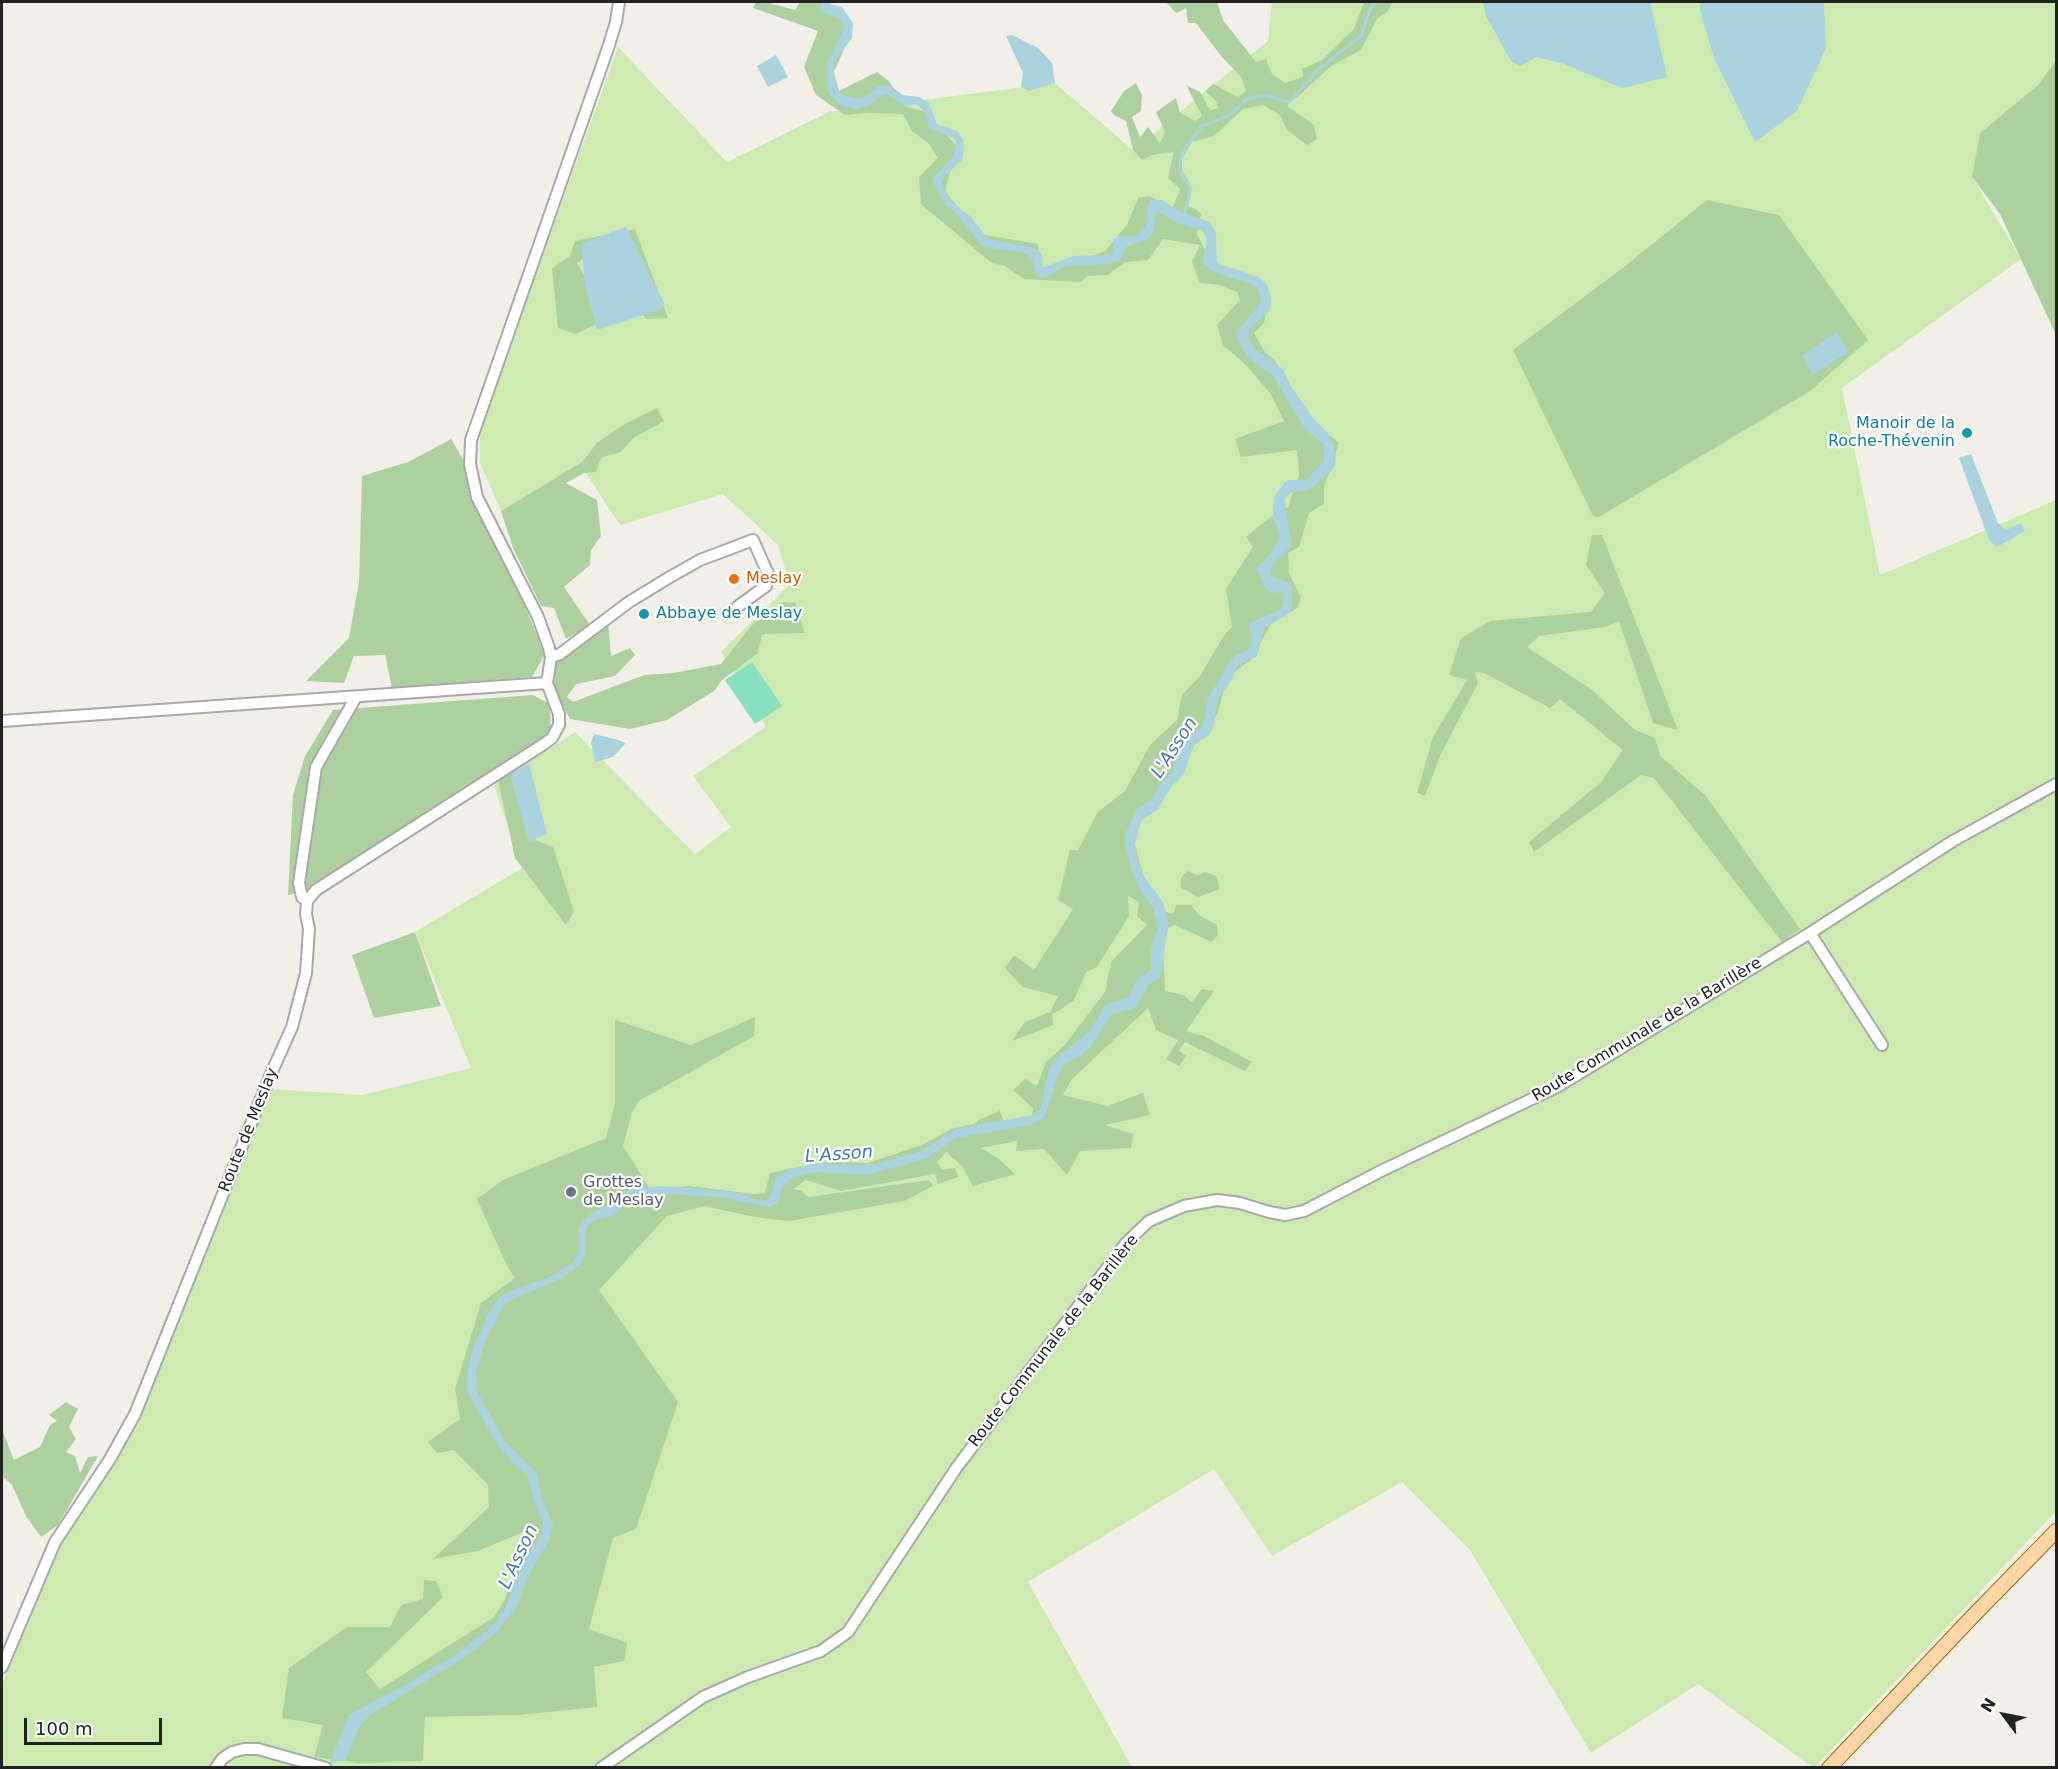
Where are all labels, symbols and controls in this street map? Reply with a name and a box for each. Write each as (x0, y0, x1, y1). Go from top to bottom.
place label: Manoir de la Roche-Thévenin (1828, 414, 1955, 452)
marker: Manoir de la Roche-Thévenin (1960, 426, 1974, 440)
place label: Meslay (746, 569, 802, 589)
marker: Meslay (727, 572, 741, 586)
place label: Abbaye de Meslay (656, 604, 802, 624)
marker: Abbaye de Meslay (637, 607, 651, 621)
water label: L'Asson (1147, 713, 1203, 783)
street label: Route Communale de la Barillère (1529, 954, 1765, 1106)
street label: Route de Meslay (215, 1065, 283, 1195)
water label: L'Asson (804, 1142, 874, 1168)
place label: Grottes de Meslay (583, 1173, 664, 1211)
marker: Grottes de Meslay (564, 1185, 578, 1199)
street label: Route Communale de la Barillère (965, 1231, 1143, 1451)
water label: L'Asson (495, 1521, 543, 1593)
north arrow (1974, 1685, 2034, 1745)
text: N (1977, 1694, 2000, 1716)
scale bar (27, 1706, 165, 1744)
text: 100 m (35, 1718, 93, 1739)

